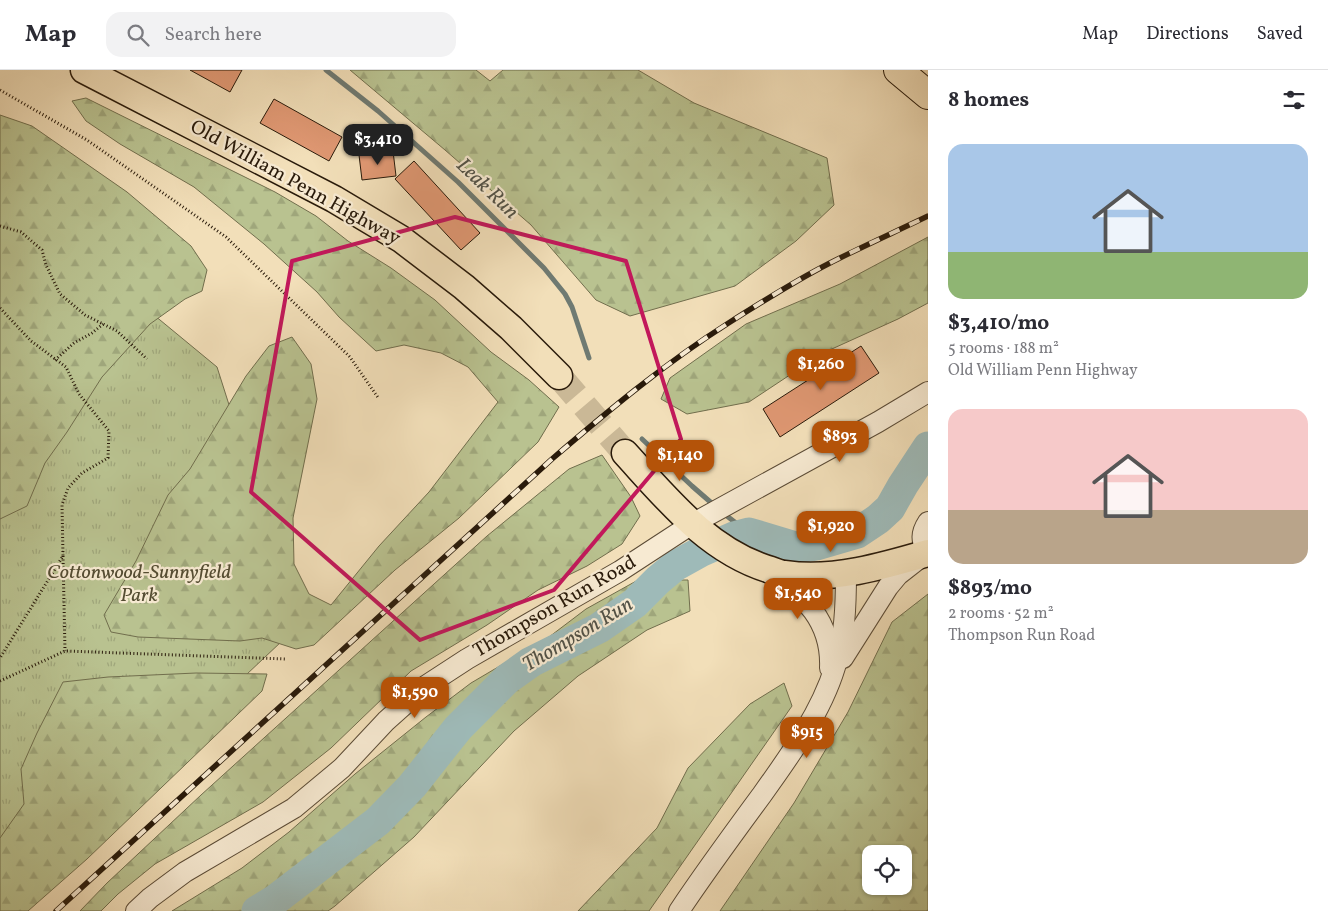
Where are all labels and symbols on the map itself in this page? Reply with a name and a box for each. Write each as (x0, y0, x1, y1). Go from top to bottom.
street label: Old William Penn Highway (185, 113, 406, 253)
pin: $3,410 (337, 124, 419, 166)
water label: Leak Run (449, 152, 525, 226)
pin: $1,260 (780, 348, 862, 391)
pin: $893 (810, 420, 870, 463)
pin: $1,140 (639, 440, 721, 482)
pin: $1,920 (790, 510, 872, 553)
street label: Thompson Run Road (469, 551, 641, 663)
park label: Cottonwood-Sunnyfield Park (47, 559, 231, 610)
pin: $1,540 (757, 578, 839, 620)
water label: Thompson Run (518, 592, 638, 678)
pin: $1,590 (374, 676, 456, 719)
pin: $915 (777, 716, 837, 759)

